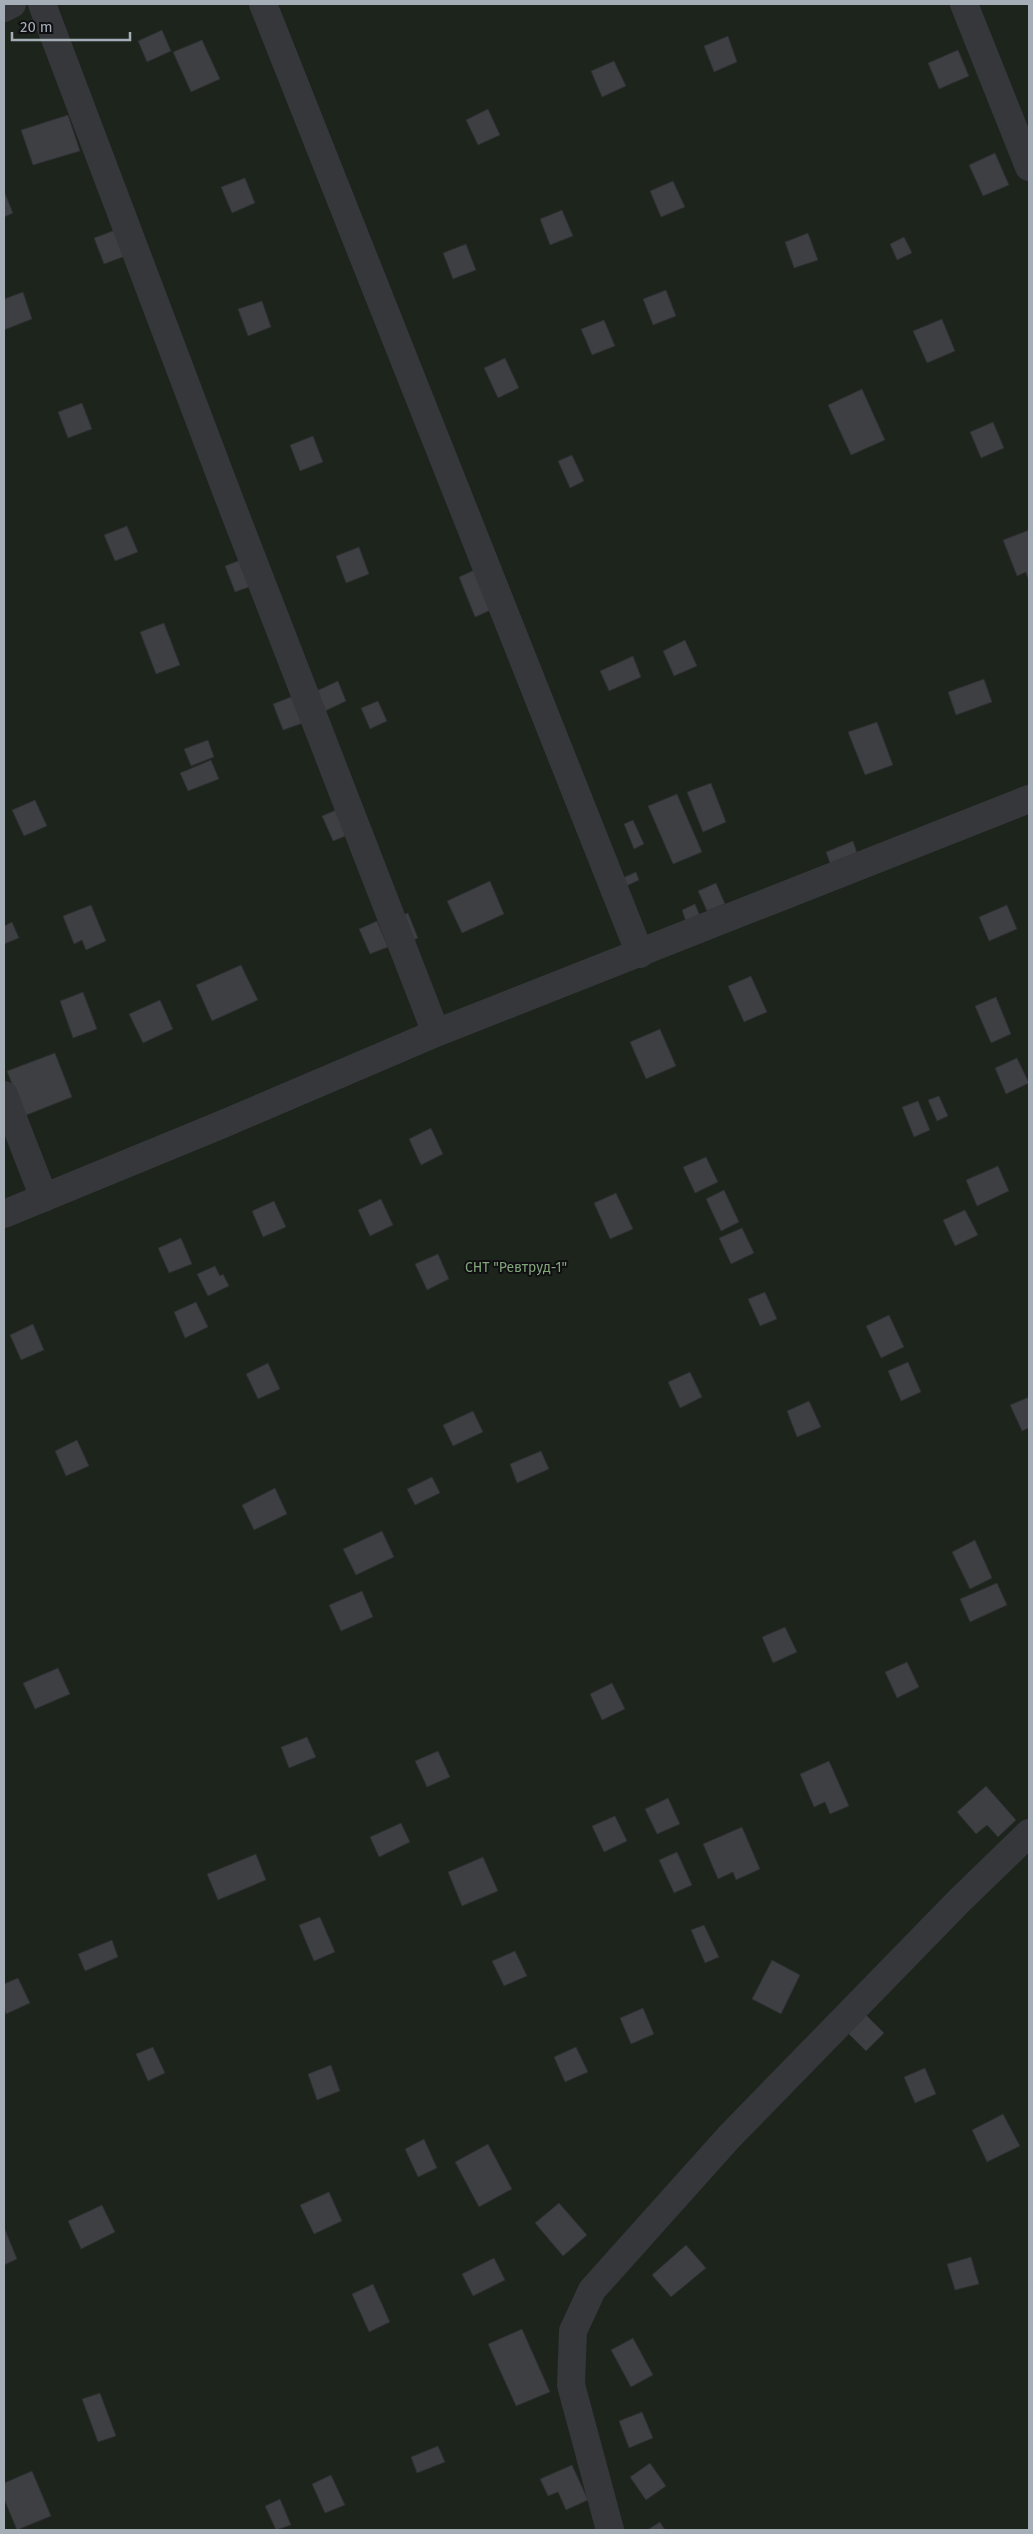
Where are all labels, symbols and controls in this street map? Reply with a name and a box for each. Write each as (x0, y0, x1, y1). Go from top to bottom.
scale bar (12, 10, 130, 42)
text: 20 m (20, 18, 53, 36)
park label: СНТ "Ревтруд-1" (465, 1259, 567, 1276)

